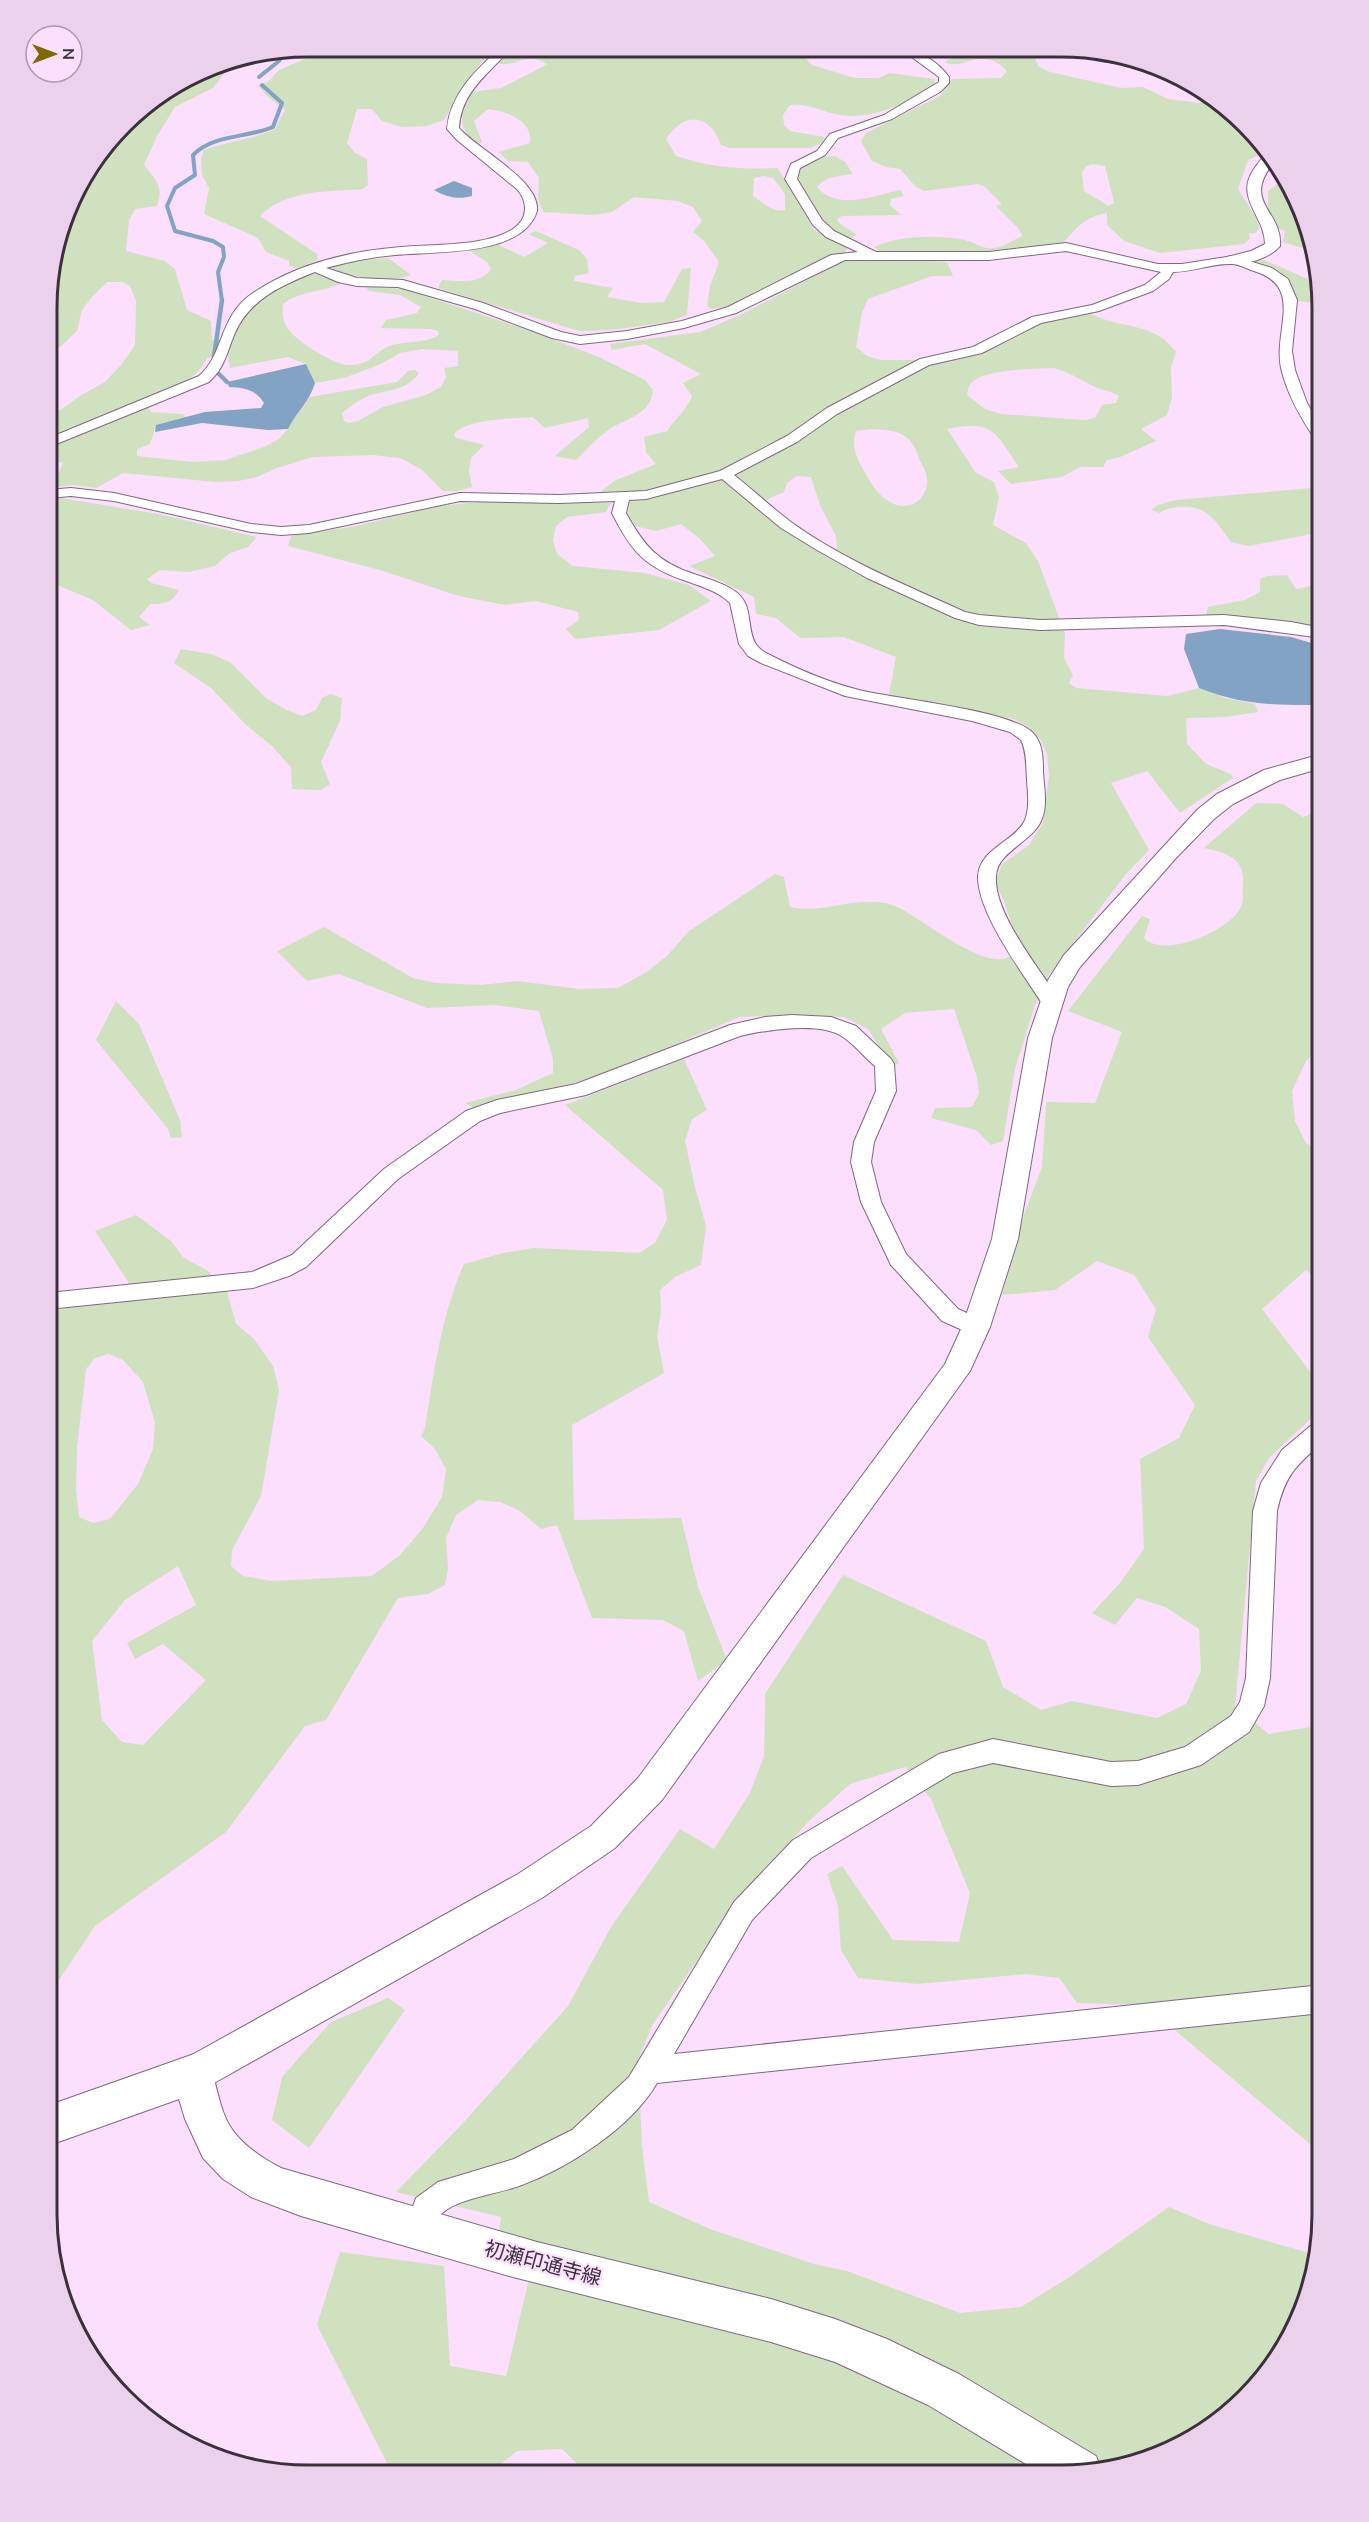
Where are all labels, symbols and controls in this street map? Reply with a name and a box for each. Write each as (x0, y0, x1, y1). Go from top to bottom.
north arrow (24, 24, 84, 84)
text: N (57, 48, 79, 60)
street label: 初瀬印通寺線 (481, 2235, 604, 2292)

